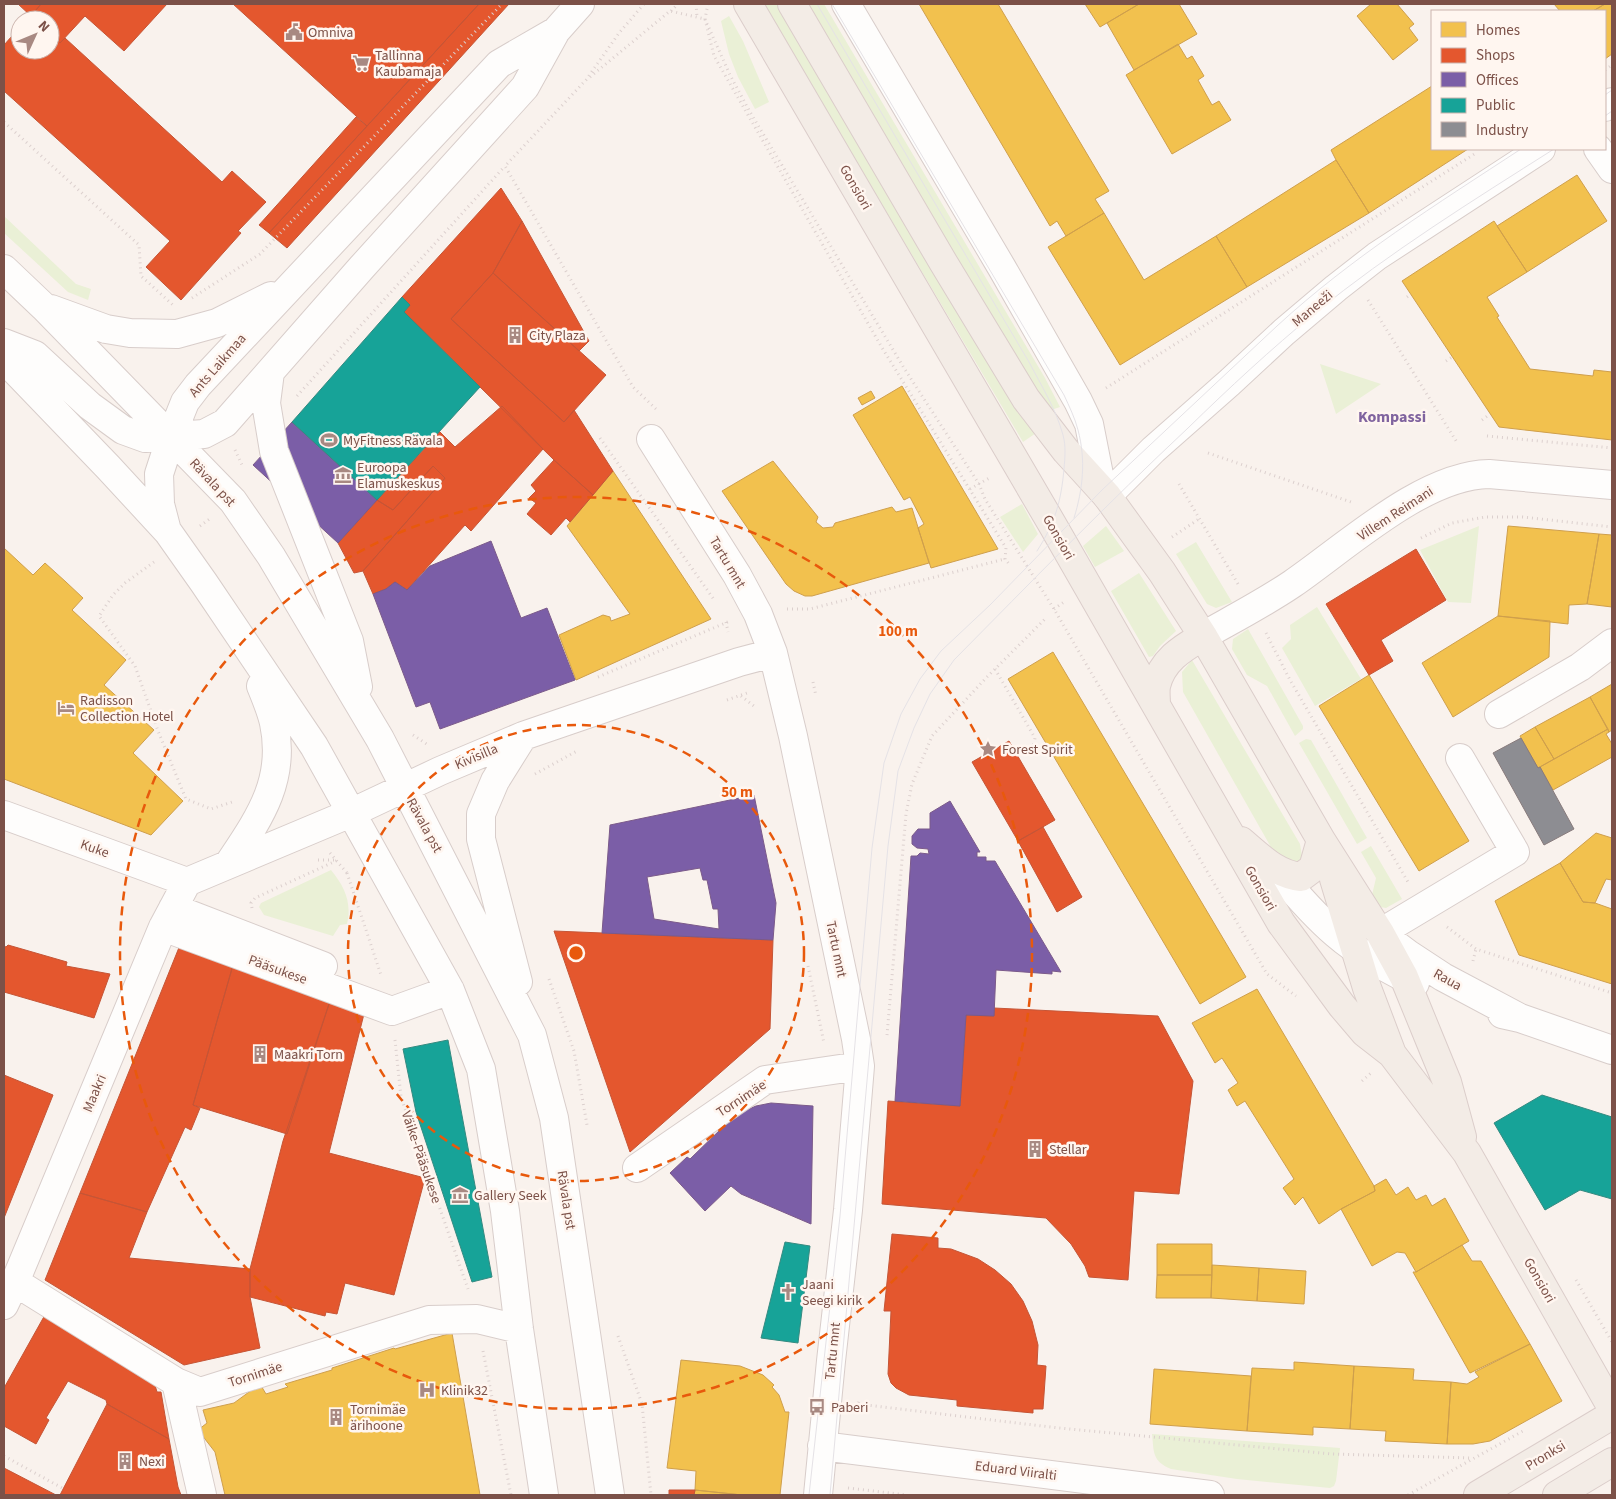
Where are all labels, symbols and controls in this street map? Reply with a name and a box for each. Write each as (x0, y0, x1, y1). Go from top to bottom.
north arrow (10, 10, 60, 60)
legend (1431, 10, 1606, 150)
text: N (33, 16, 54, 37)
text: Homes (1476, 20, 1520, 41)
public building icon: Omniva (284, 22, 304, 42)
place label: Omniva (308, 23, 353, 43)
text: Shops (1476, 45, 1515, 66)
place label: Tallinna Kaubamaja (375, 46, 442, 82)
supermarket icon: Tallinna Kaubamaja (351, 53, 371, 73)
text: Offices (1476, 70, 1519, 91)
text: Public (1476, 95, 1515, 116)
text: Industry (1476, 120, 1528, 141)
street label: Gonsiori (834, 161, 876, 214)
street label: Maneeži (1288, 286, 1338, 332)
building icon: City Plaza (505, 325, 525, 345)
place label: City Plaza (529, 326, 586, 346)
street label: Ants Laikmaa (184, 329, 251, 402)
district label: Kompassi (1358, 406, 1426, 428)
sports icon: MyFitness Rävala (319, 430, 339, 450)
place label: MyFitness Rävala (343, 431, 443, 451)
street label: Rävala pst (185, 454, 240, 512)
place label: Euroopa Elamuskeskus (357, 458, 440, 494)
museum icon: Euroopa Elamuskeskus (333, 465, 353, 485)
street label: Villem Reimani (1354, 482, 1438, 546)
street label: Gonsiori (1037, 511, 1079, 564)
street label: Tartu mnt (704, 533, 751, 593)
text: 100 m (878, 621, 918, 642)
place label: Radisson Collection Hotel (80, 691, 174, 727)
hotel icon: Radisson Collection Hotel (56, 698, 76, 718)
street label: Kivisilla (452, 739, 501, 775)
place icon: Forest Spirit (978, 739, 998, 759)
place label: Forest Spirit (1002, 740, 1073, 760)
text: 50 m (721, 782, 753, 803)
street label: Rävala pst (401, 794, 447, 857)
street label: Kuke (78, 835, 112, 863)
street label: Gonsiori (1239, 862, 1281, 915)
street label: Tartu mnt (820, 919, 852, 980)
centre of rings (567, 944, 585, 962)
street label: Pääsukese (245, 950, 310, 990)
street label: Raua (1430, 964, 1465, 996)
building icon: Maakri Torn (250, 1044, 270, 1064)
place label: Maakri Torn (274, 1045, 343, 1065)
street label: Maakri (78, 1071, 112, 1115)
street label: Tornimäe (713, 1075, 770, 1122)
street label: Väike-Pääsukese (396, 1108, 446, 1206)
building icon: Stellar (1025, 1139, 1045, 1159)
place label: Stellar (1049, 1140, 1087, 1160)
street label: Rävala pst (551, 1169, 581, 1231)
museum icon: Gallery Seek (450, 1185, 470, 1205)
place label: Gallery Seek (474, 1186, 547, 1206)
street label: Gonsiori (1518, 1254, 1560, 1307)
place label: Jaani Seegi kirik (802, 1275, 862, 1311)
church icon: Jaani Seegi kirik (778, 1282, 798, 1302)
street label: Tartu mnt (820, 1321, 846, 1381)
street label: Tornimäe (226, 1357, 285, 1393)
hospital icon: Klinik32 (417, 1380, 437, 1400)
place label: Klinik32 (441, 1381, 488, 1401)
bus stop icon: Paberi (807, 1397, 827, 1417)
place label: Paberi (831, 1398, 868, 1418)
place label: Tornimäe ärihoone (350, 1400, 406, 1436)
building icon: Tornimäe ärihoone (326, 1407, 346, 1427)
street label: Pronksi (1521, 1436, 1570, 1476)
building icon: Nexi (115, 1451, 135, 1471)
place label: Nexi (139, 1452, 165, 1472)
street label: Eduard Viiralti (974, 1456, 1058, 1486)

